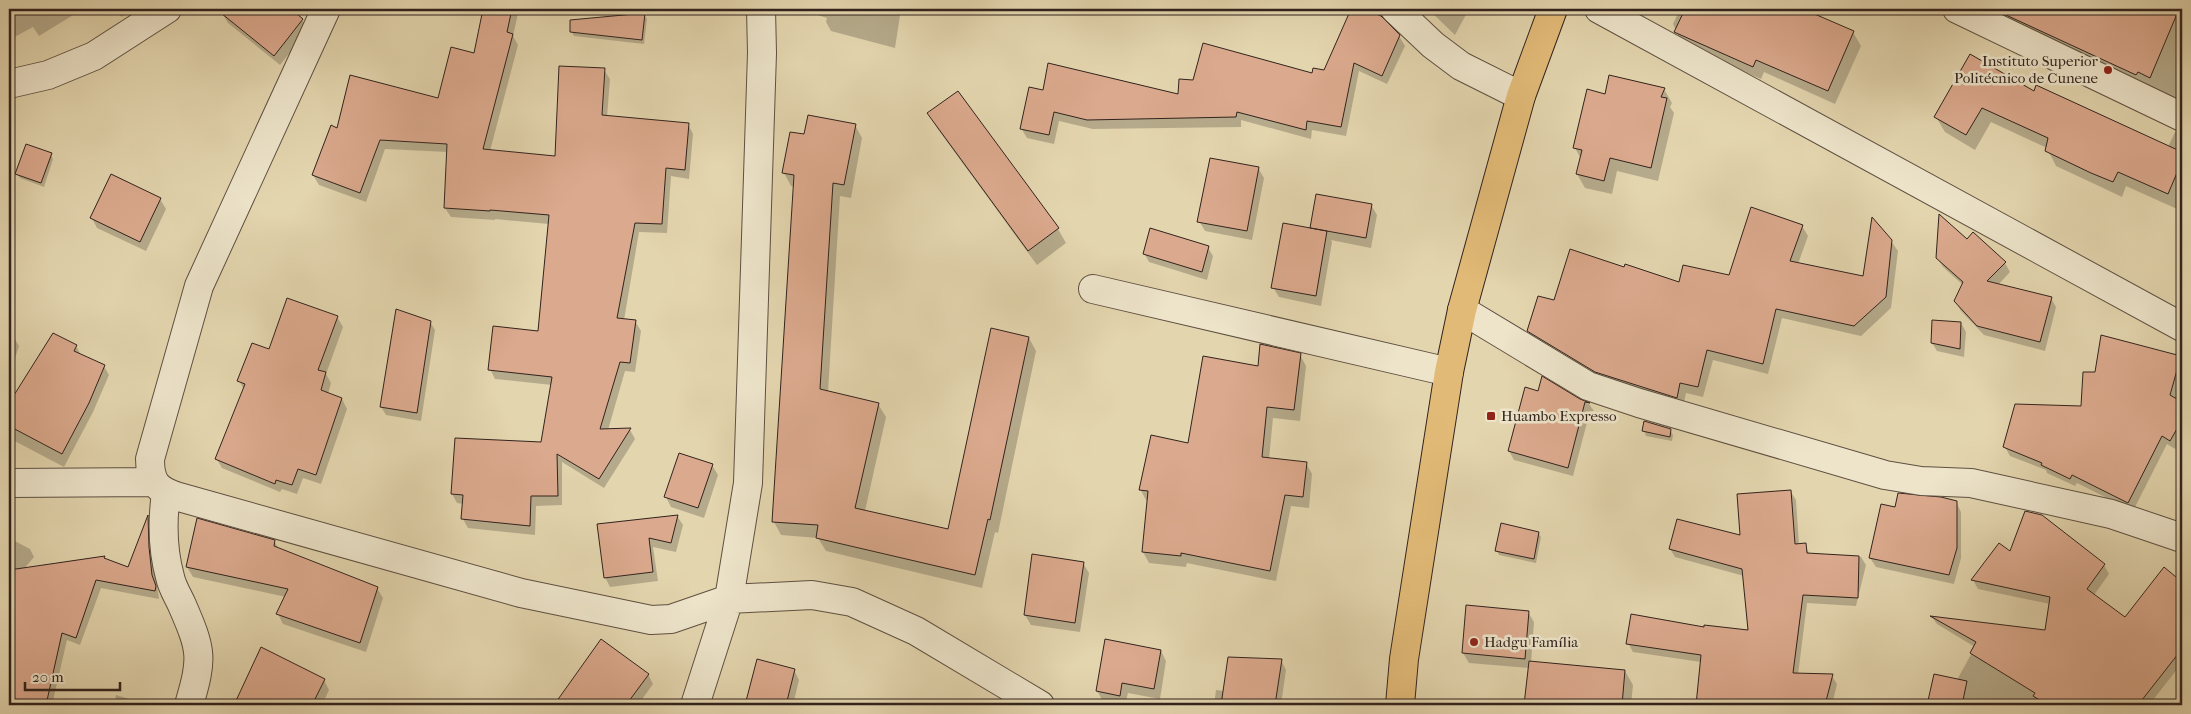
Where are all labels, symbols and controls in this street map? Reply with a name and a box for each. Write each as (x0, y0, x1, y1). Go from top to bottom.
place label: Instituto Superior Politécnico de Cunene (1954, 52, 2099, 87)
marker: Instituto Superior Politécnico de Cunene (2102, 64, 2114, 76)
place label: Huambo Expresso (1501, 407, 1617, 425)
marker: Huambo Expresso (1485, 410, 1497, 422)
place label: Hadgu Família (1484, 633, 1579, 651)
marker: Hadgu Família (1468, 636, 1480, 648)
scale bar (25, 659, 120, 691)
text: 20 m (32, 668, 64, 686)

